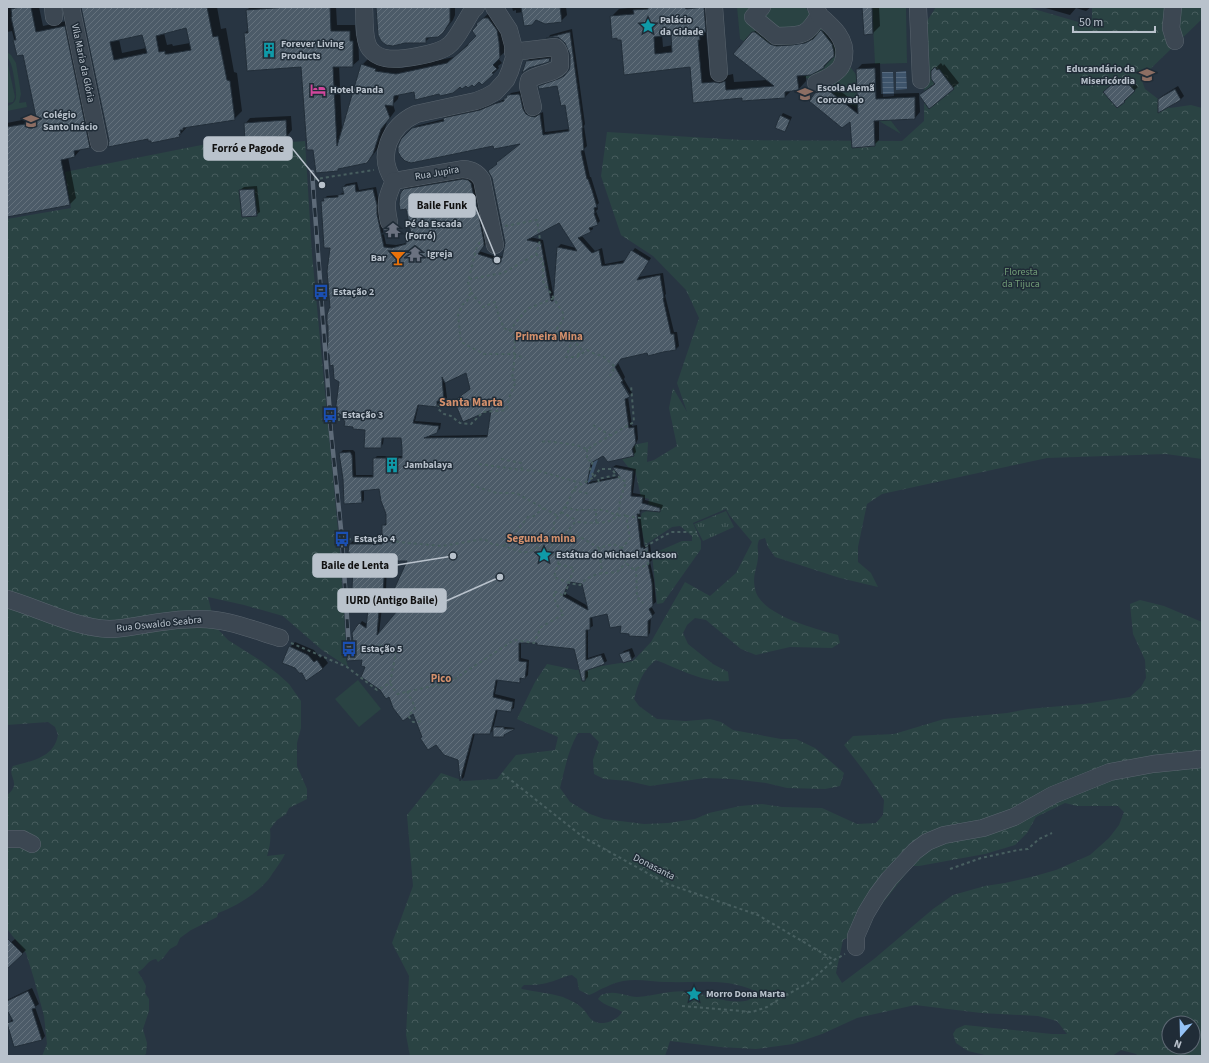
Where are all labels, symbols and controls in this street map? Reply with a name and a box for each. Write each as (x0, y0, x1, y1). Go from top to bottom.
scale bar (1073, 8, 1155, 34)
place label: Palácio da Cidade (660, 13, 704, 39)
text: 50 m (1079, 14, 1103, 31)
place icon: Palácio da Cidade (639, 17, 657, 35)
street label: Vila Maria da Glória (68, 22, 98, 104)
place label: Forever Living Products (281, 37, 345, 63)
building icon: Forever Living Products (260, 41, 278, 59)
place label: Educandário da Misericórdia (1066, 62, 1135, 88)
school or university icon: Educandário da Misericórdia (1138, 66, 1156, 84)
hotel icon: Hotel Panda (309, 81, 327, 99)
place label: Escola Alemã Corcovado (817, 81, 875, 107)
place label: Hotel Panda (330, 83, 383, 97)
school or university icon: Escola Alemã Corcovado (796, 85, 814, 103)
place label: Colégio Santo Inácio (43, 108, 98, 134)
school or university icon: Colégio Santo Inácio (22, 112, 40, 130)
callout: Forró e Pagode (204, 137, 292, 160)
text: Forró e Pagode (212, 141, 284, 156)
street label: Rua Jupira (414, 162, 460, 184)
callout: Baile Funk (409, 194, 475, 217)
text: Baile Funk (417, 198, 467, 213)
place label: Pé da Escada (Forró) (405, 217, 462, 243)
temple icon: Pé da Escada (Forró) (384, 221, 402, 239)
temple icon: Igreja (406, 245, 424, 263)
place label: Igreja (427, 247, 452, 261)
bar icon: Bar (389, 249, 407, 267)
place label: Bar (371, 251, 386, 265)
park label: Floresta da Tijuca (1002, 265, 1040, 291)
bus stop icon: Estação 2 (312, 283, 330, 301)
place label: Estação 2 (333, 285, 374, 299)
district label: Primeira Mina (515, 329, 583, 344)
district label: Santa Marta (439, 394, 503, 411)
bus stop icon: Estação 3 (321, 406, 339, 424)
place label: Estação 3 (342, 408, 383, 422)
building icon: Jambalaya (383, 456, 401, 474)
place label: Jambalaya (404, 458, 452, 472)
bus stop icon: Estação 4 (333, 530, 351, 548)
district label: Segunda mina (507, 531, 576, 546)
place label: Estação 4 (354, 532, 396, 546)
place icon: Estátua do Michael Jackson (535, 546, 553, 564)
place label: Estátua do Michael Jackson (556, 548, 677, 562)
callout: Baile de Lenta (313, 554, 397, 577)
text: Baile de Lenta (321, 558, 389, 573)
callout: IURD (Antigo Baile) (338, 589, 446, 612)
text: IURD (Antigo Baile) (346, 593, 438, 608)
street label: Rua Oswaldo Seabra (116, 613, 202, 635)
bus stop icon: Estação 5 (340, 640, 358, 658)
place label: Estação 5 (361, 642, 402, 656)
district label: Pico (431, 671, 451, 686)
street label: Donasanta (631, 851, 677, 883)
place icon: Morro Dona Marta (685, 985, 703, 1003)
place label: Morro Dona Marta (706, 987, 785, 1001)
north arrow (1161, 1015, 1201, 1055)
text: N (1172, 1036, 1184, 1052)

